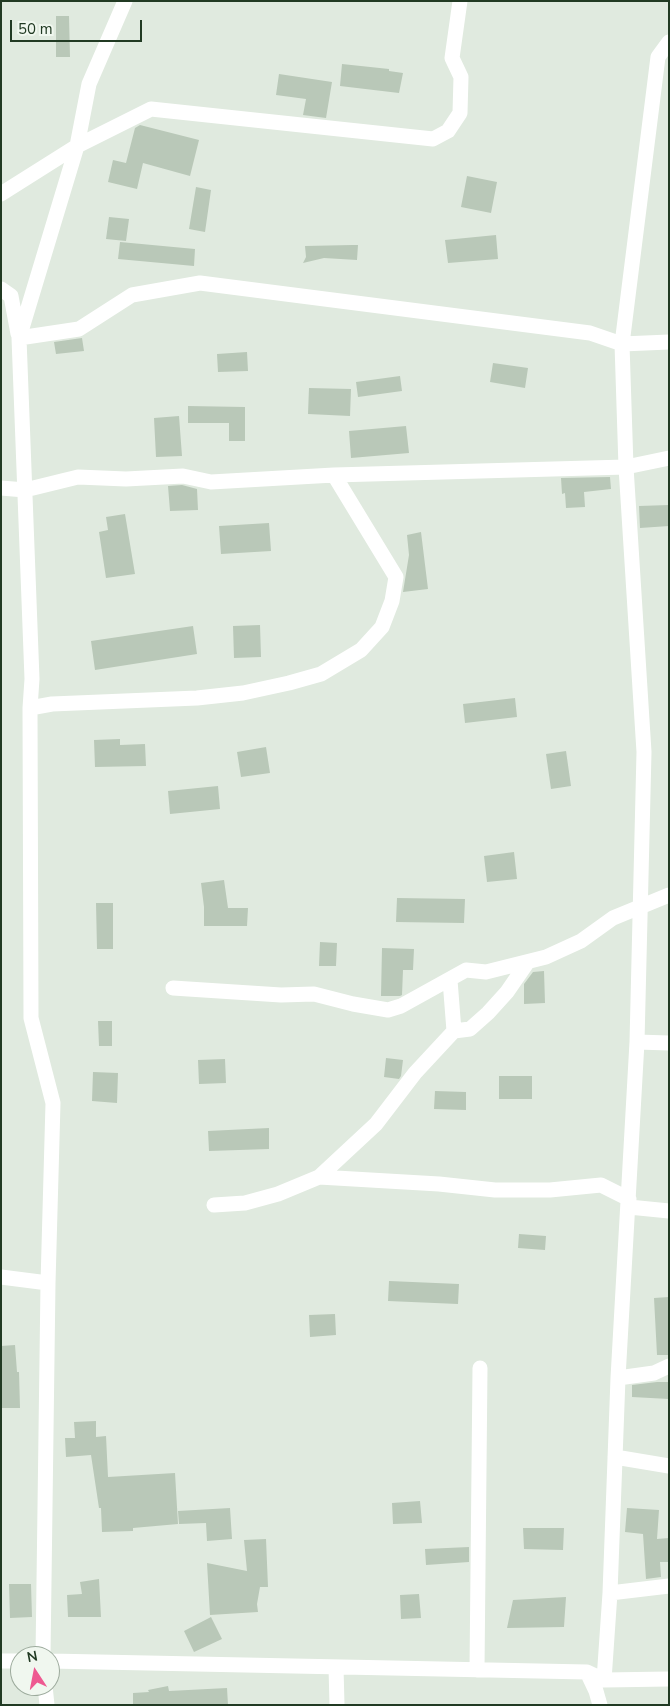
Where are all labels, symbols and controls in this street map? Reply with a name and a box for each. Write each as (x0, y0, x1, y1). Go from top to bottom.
scale bar (12, 10, 145, 42)
text: 50 m (18, 19, 53, 39)
north arrow (10, 1646, 60, 1696)
text: N (25, 1646, 39, 1667)

